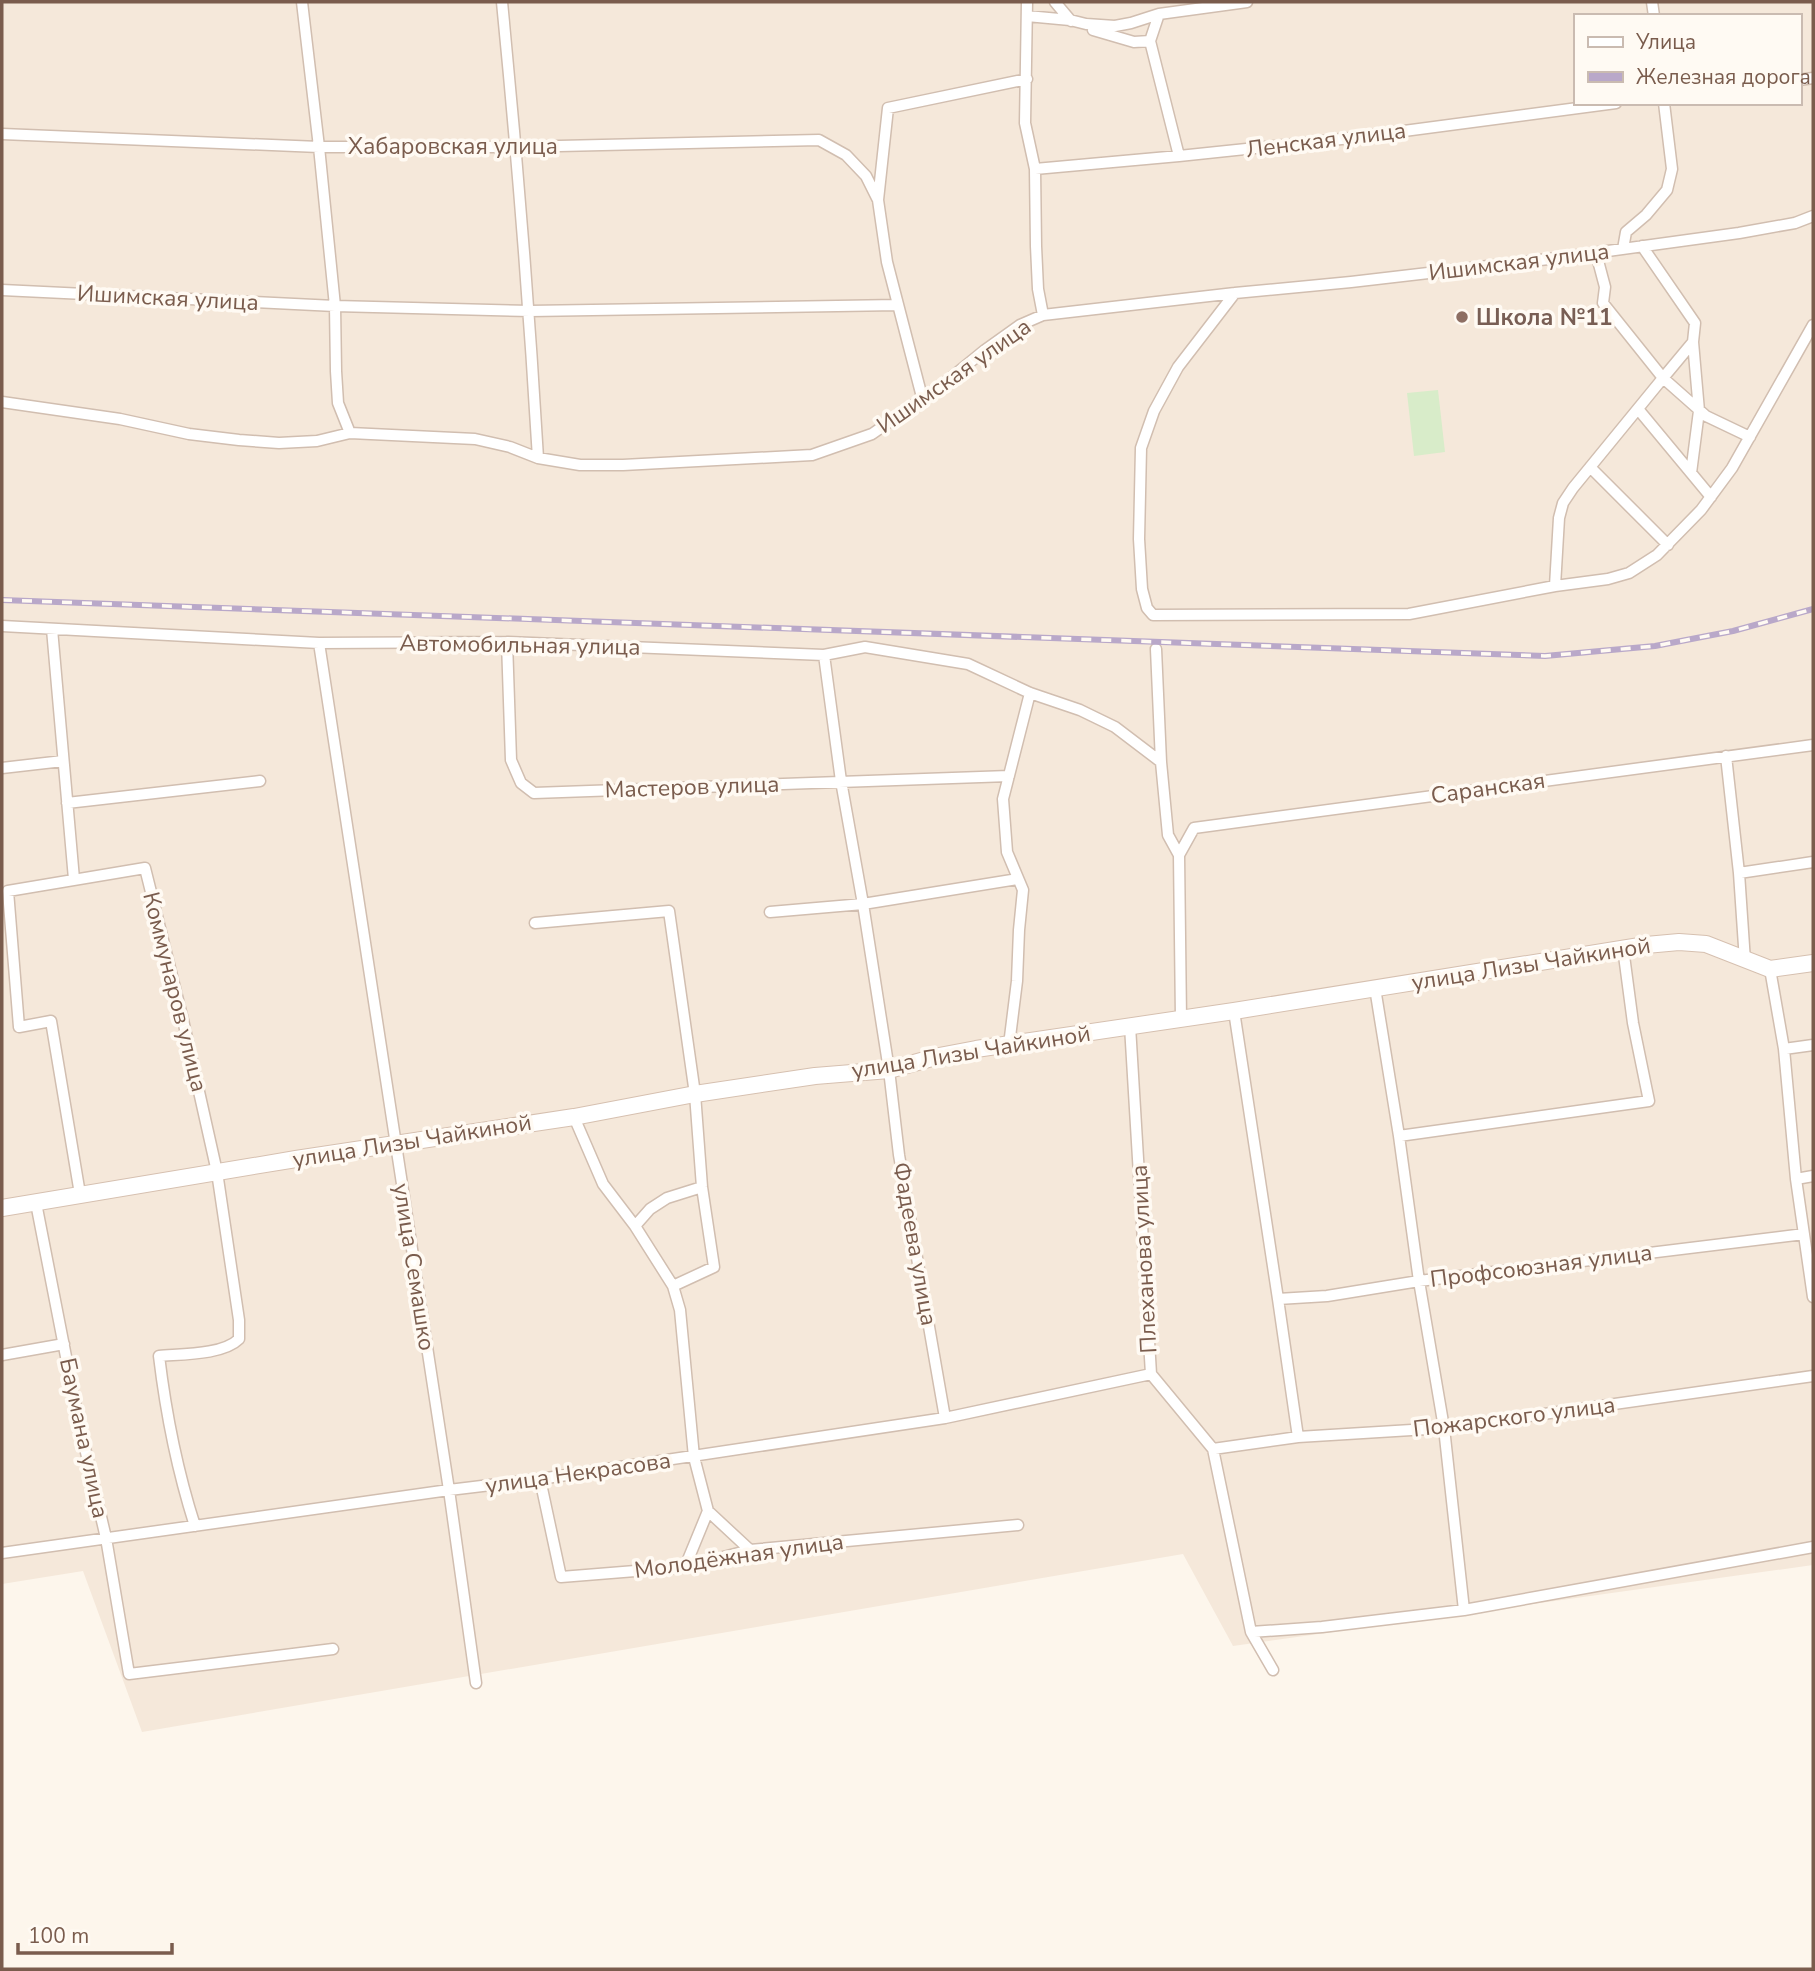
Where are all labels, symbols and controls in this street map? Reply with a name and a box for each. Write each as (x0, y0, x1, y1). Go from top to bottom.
legend (1574, 14, 1801, 105)
text: Улица (1635, 28, 1696, 56)
text: Железная дорога (1636, 63, 1811, 91)
street label: Ленская улица (1244, 115, 1408, 165)
street label: Хабаровская улица (348, 131, 558, 162)
street label: Ишимская улица (1427, 236, 1611, 288)
street label: Ишимская улица (76, 278, 260, 318)
place label: Школа №11 (1476, 302, 1613, 333)
marker: Школа №11 (1454, 309, 1470, 325)
street label: Ишимская улица (871, 311, 1037, 441)
street label: Автомобильная улица (399, 627, 641, 663)
street label: Саранская (1429, 765, 1547, 811)
street label: Мастеров улица (604, 768, 780, 806)
street label: Коммунаров улица (135, 889, 215, 1095)
street label: улица Лизы Чайкиной (1409, 930, 1653, 998)
street label: улица Лизы Чайкиной (849, 1018, 1093, 1086)
street label: улица Лизы Чайкиной (290, 1107, 534, 1175)
street label: Фадеева улица (885, 1160, 945, 1328)
street label: Плеханова улица (1124, 1164, 1164, 1354)
street label: улица Семашко (385, 1181, 443, 1353)
street label: Профсоюзная улица (1428, 1237, 1654, 1295)
street label: Баумана улица (52, 1355, 116, 1521)
street label: Пожарского улица (1411, 1389, 1617, 1445)
street label: улица Некрасова (483, 1445, 673, 1501)
street label: Молодёжная улица (632, 1526, 846, 1586)
scale bar (18, 1912, 172, 1956)
text: 100 m (28, 1922, 89, 1950)

